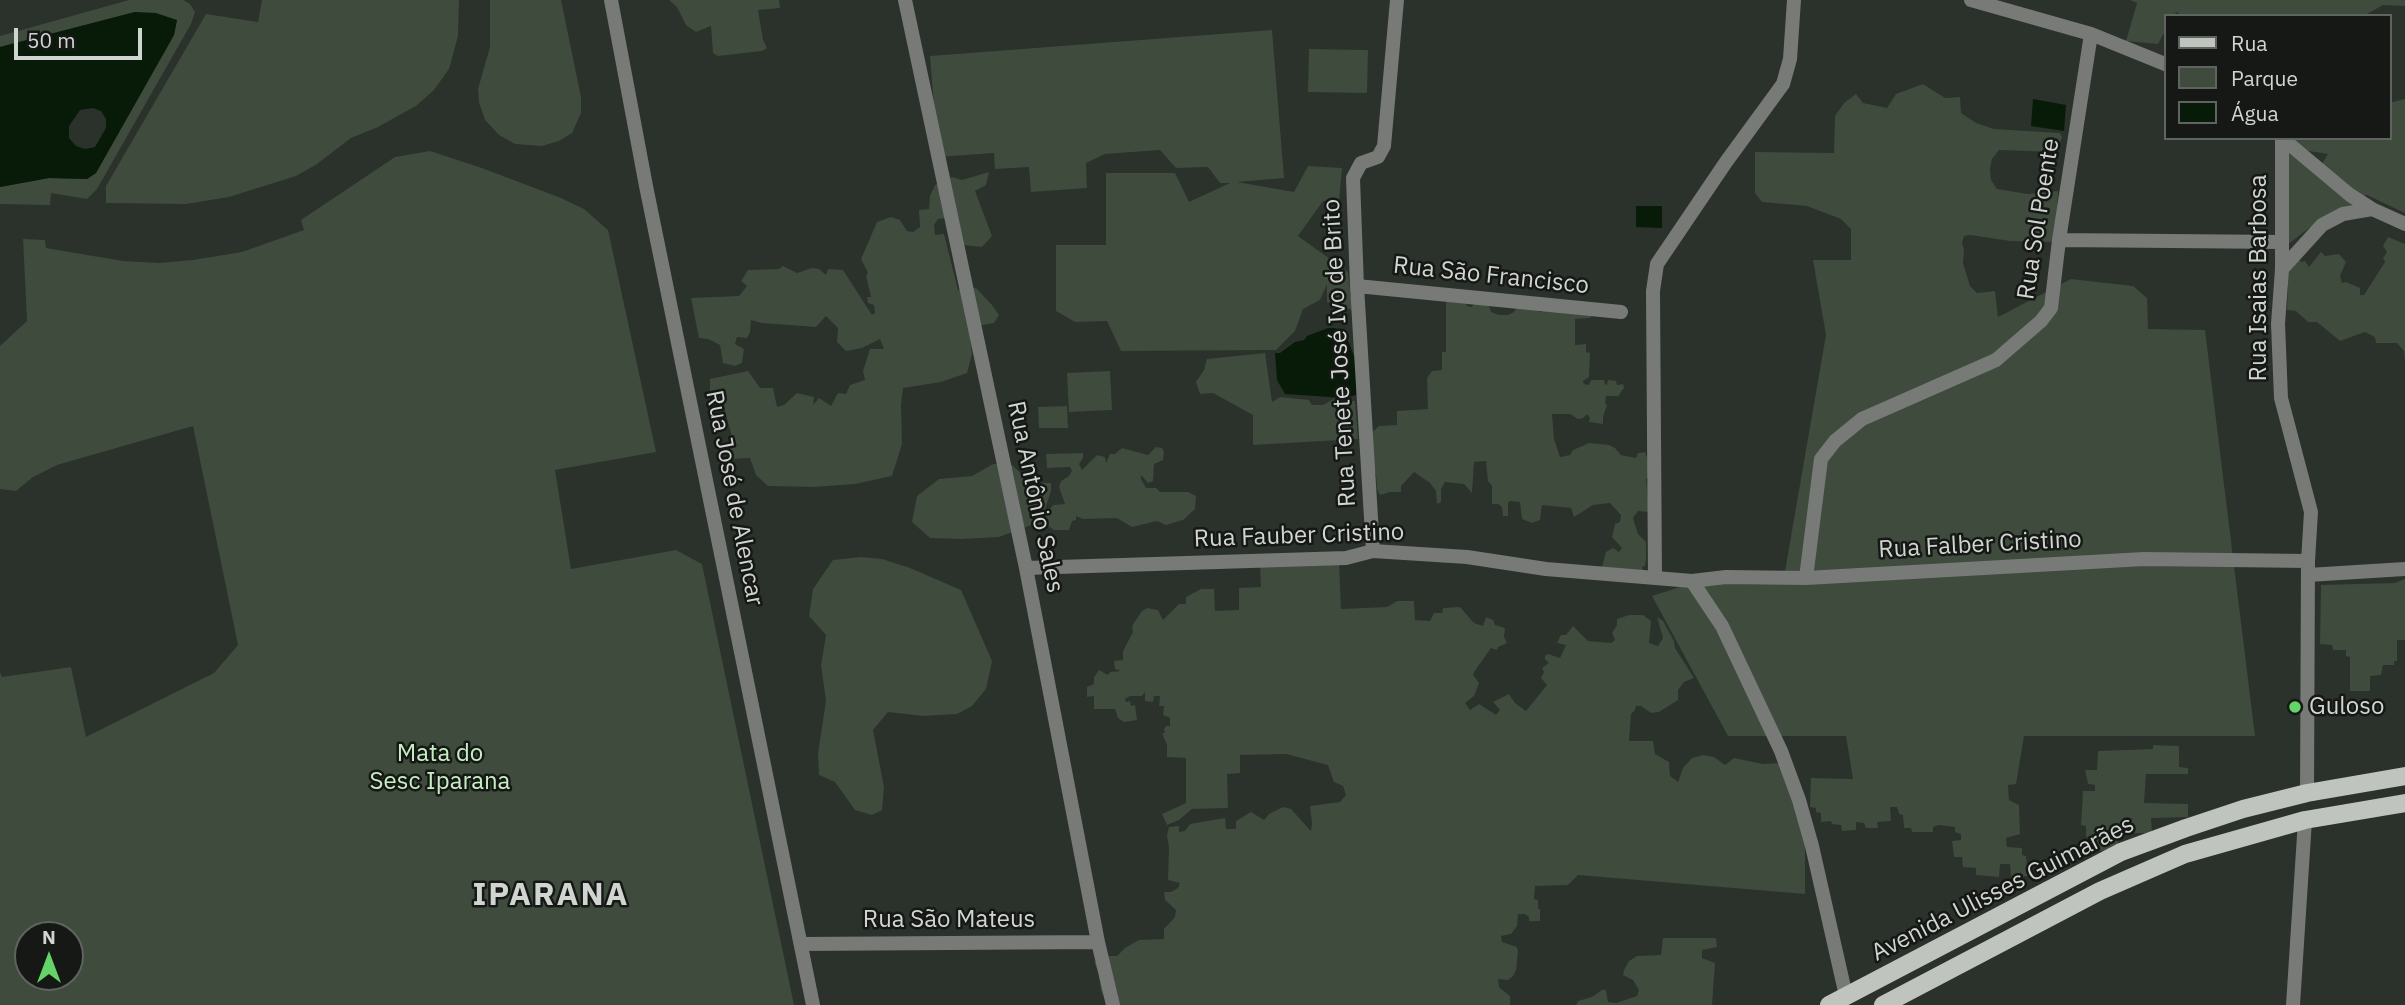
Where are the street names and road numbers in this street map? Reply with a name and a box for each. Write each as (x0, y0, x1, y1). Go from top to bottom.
street label: Rua Sol Poente (2012, 136, 2066, 302)
street label: Rua Isaias Barbosa (2245, 175, 2273, 381)
street label: Rua Tenete José Ivo de Brito (1318, 198, 1362, 508)
street label: Rua São Francisco (1392, 251, 1590, 301)
street label: Rua José de Alencar (699, 388, 769, 608)
street label: Rua Antônio Sales (1001, 399, 1069, 595)
street label: Rua Fauber Cristino (1193, 518, 1405, 554)
street label: Rua Falber Cristino (1878, 525, 2082, 565)
street label: Avenida Ulisses Guimarães (1867, 810, 2139, 968)
street label: Rua São Mateus (863, 906, 1035, 934)

